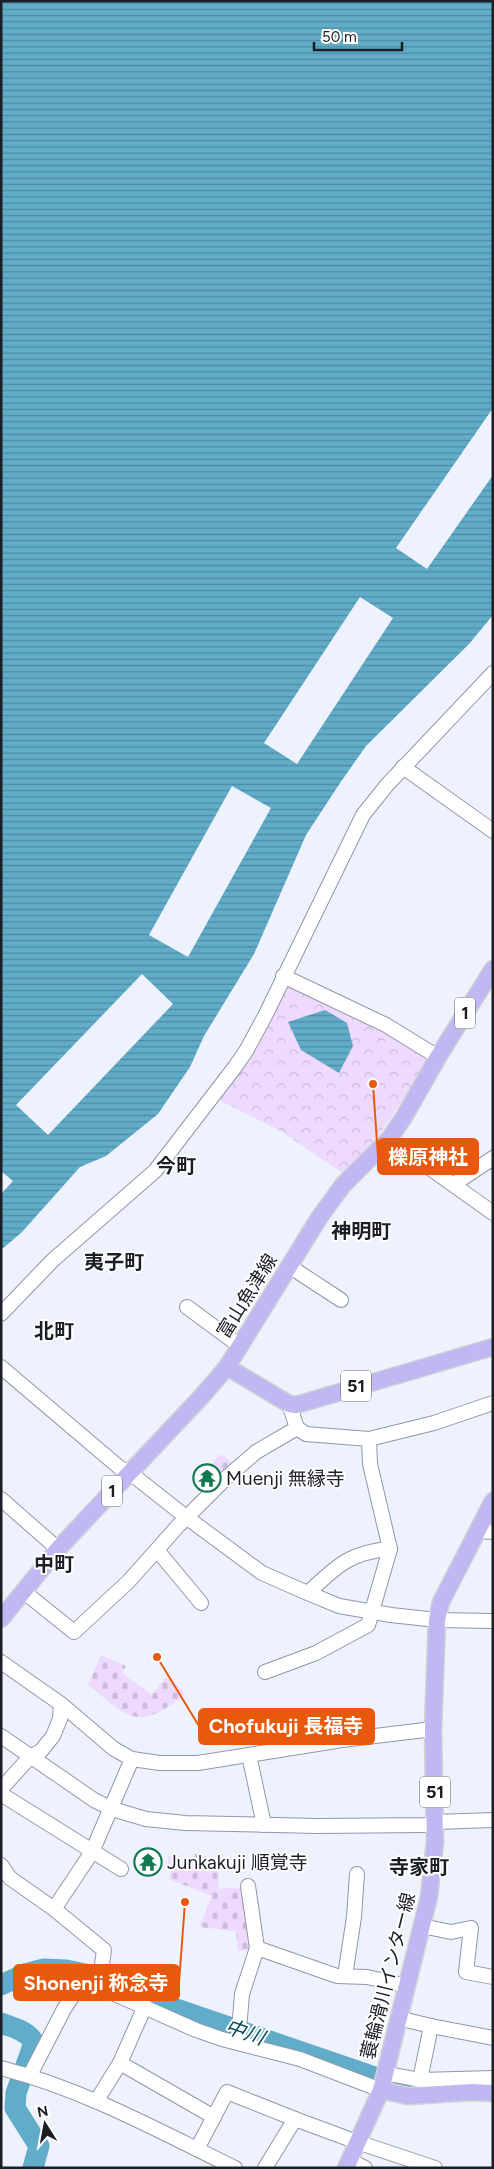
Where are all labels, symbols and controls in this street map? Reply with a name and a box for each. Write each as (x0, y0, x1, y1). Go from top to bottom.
scale bar (314, 20, 402, 52)
text: 50 m (322, 28, 357, 46)
road number: 1 (455, 998, 475, 1028)
callout: 櫟原神社 (378, 1139, 478, 1174)
text: 櫟原神社 (388, 1145, 468, 1169)
district label: 今町 (156, 1154, 196, 1178)
district label: 神明町 (331, 1219, 391, 1243)
district label: 夷子町 (84, 1250, 144, 1274)
street label: 富山魚津線 (212, 1250, 282, 1342)
district label: 北町 (34, 1319, 74, 1343)
road number: 51 (341, 1370, 371, 1402)
temple icon: Muenji 無縁寺 (192, 1463, 222, 1493)
place label: Muenji 無縁寺 (226, 1467, 345, 1490)
road number: 1 (102, 1475, 122, 1506)
district label: 中町 (34, 1552, 74, 1576)
callout: Chofukuji 長福寺 (199, 1709, 374, 1744)
text: Chofukuji 長福寺 (209, 1714, 363, 1738)
road number: 51 (420, 1776, 450, 1808)
temple icon: Junkakuji 順覚寺 (133, 1847, 163, 1877)
place label: Junkakuji 順覚寺 (167, 1851, 308, 1874)
district label: 寺家町 (389, 1855, 449, 1879)
street label: 蓑輪滑川インター線 (356, 1890, 420, 2062)
callout: Shonenji 称念寺 (14, 1965, 179, 2000)
text: Shonenji 称念寺 (24, 1971, 168, 1995)
water label: 中川 (222, 2014, 270, 2051)
north arrow (20, 2099, 70, 2149)
text: N (36, 2102, 50, 2121)

